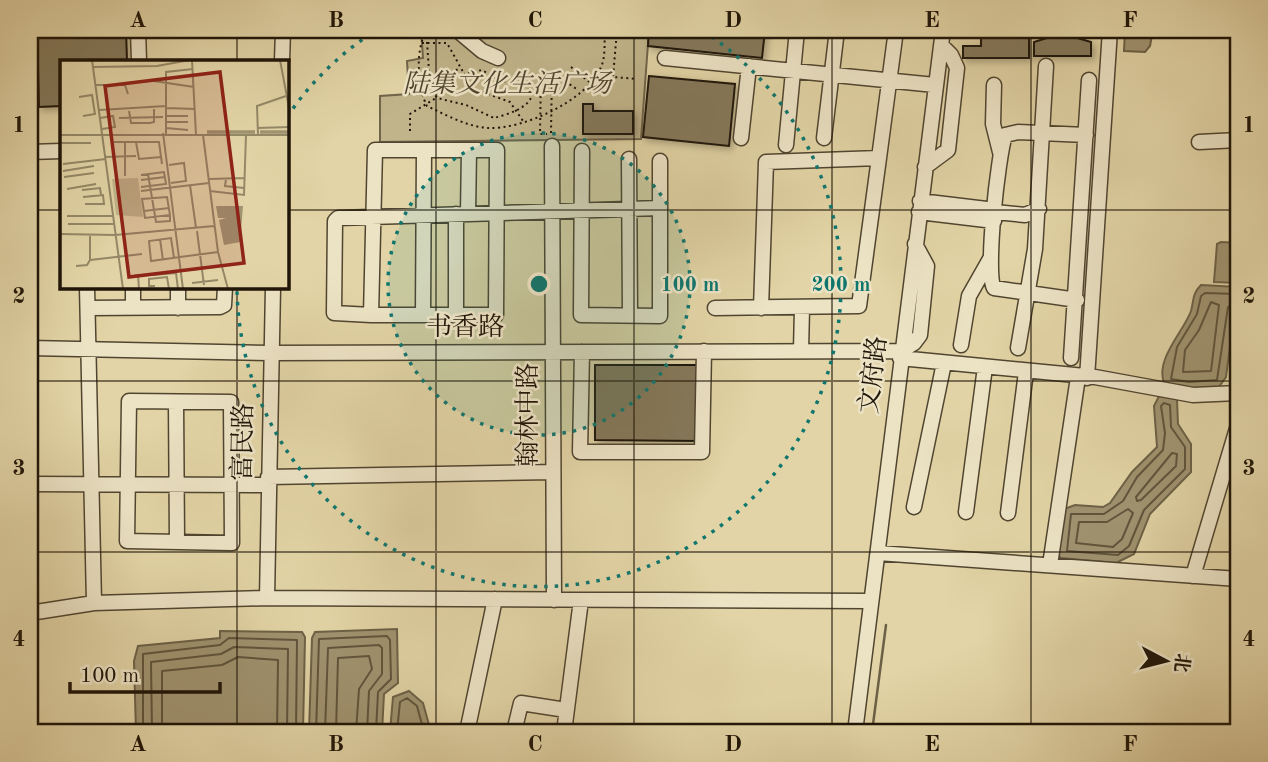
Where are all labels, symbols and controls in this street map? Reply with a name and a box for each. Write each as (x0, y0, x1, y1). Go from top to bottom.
text: A (129, 9, 147, 32)
text: B (328, 9, 344, 32)
text: C (527, 9, 543, 32)
text: D (724, 9, 742, 32)
text: E (924, 9, 940, 32)
text: F (1122, 9, 1138, 32)
inset map (60, 60, 289, 289)
park label: 陆集文化生活广场 (403, 69, 613, 98)
text: 1 (12, 114, 26, 137)
text: 1 (1242, 114, 1256, 137)
centre of rings (527, 272, 551, 296)
text: 100 m (660, 275, 720, 296)
text: 200 m (811, 275, 871, 296)
text: 2 (12, 285, 26, 308)
text: 2 (1242, 285, 1256, 308)
street label: 书香路 (426, 313, 504, 341)
street label: 文府路 (854, 334, 892, 415)
street label: 翰林中路 (514, 363, 542, 467)
street label: 富民路 (227, 403, 258, 481)
text: 3 (12, 457, 26, 480)
text: 3 (1242, 457, 1256, 480)
north arrow (1132, 626, 1202, 696)
text: 4 (12, 628, 26, 651)
text: 4 (1242, 628, 1256, 651)
scale bar (70, 650, 220, 694)
text: 北 (1170, 652, 1193, 674)
text: 100 m (80, 666, 139, 687)
text: A (129, 733, 147, 756)
text: B (328, 733, 344, 756)
text: C (527, 733, 543, 756)
text: D (724, 733, 742, 756)
text: E (924, 733, 940, 756)
text: F (1122, 733, 1138, 756)

